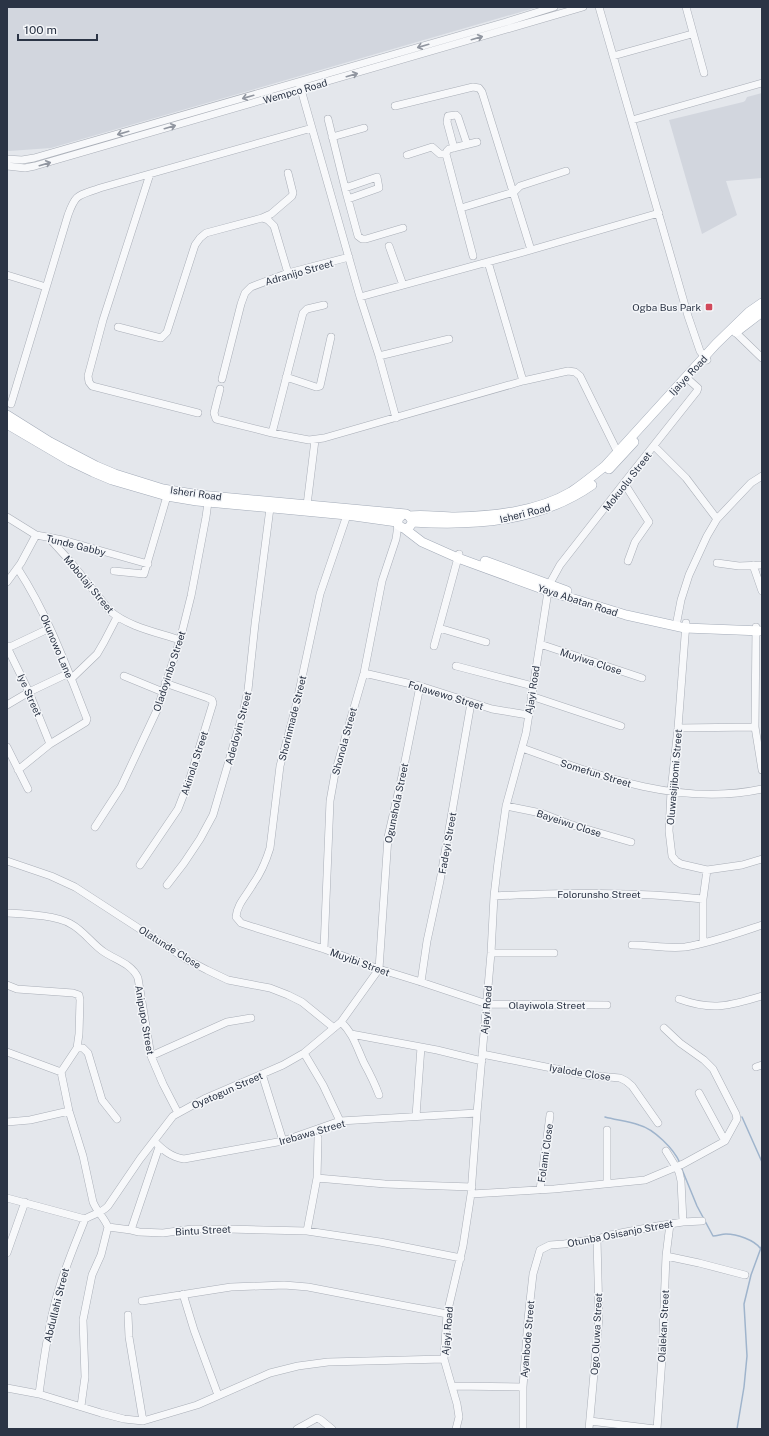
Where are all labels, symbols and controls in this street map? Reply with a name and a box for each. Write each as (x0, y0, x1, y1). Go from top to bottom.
scale bar (18, 16, 97, 42)
text: 100 m (24, 23, 57, 37)
one-way arrow (470, 34, 483, 41)
one-way arrow (417, 43, 430, 51)
one-way arrow (346, 71, 359, 78)
street label: Wempco Road (261, 76, 329, 106)
one-way arrow (242, 94, 255, 101)
one-way arrow (164, 123, 177, 130)
one-way arrow (117, 129, 130, 137)
one-way arrow (39, 160, 52, 167)
street label: Adranijo Street (264, 257, 335, 287)
place label: Ogba Bus Park (632, 301, 701, 313)
marker: Ogba Bus Park (704, 302, 714, 312)
street label: Ijaiye Road (666, 352, 710, 398)
street label: Mokuolu Street (600, 449, 654, 513)
street label: Isheri Road (170, 483, 223, 503)
street label: Isheri Road (498, 501, 552, 525)
street label: Tunde Gabby (45, 532, 108, 558)
street label: Mobolaji Street (61, 553, 117, 615)
street label: Yaya Abatan Road (536, 581, 620, 619)
street label: Okunowo Lane (38, 612, 76, 680)
street label: Oladoyinbo Street (150, 629, 188, 713)
street label: Muyiwa Close (559, 645, 624, 677)
street label: Ajayi Road (522, 665, 542, 715)
street label: Iye Street (15, 672, 45, 718)
street label: Shorinmade Street (276, 674, 308, 762)
street label: Folawewo Street (407, 678, 485, 712)
street label: Adedoyin Street (222, 690, 254, 766)
street label: Shonola Street (329, 706, 359, 776)
street label: Oluwasijibomi Street (664, 728, 684, 825)
street label: Akinola Street (178, 729, 210, 797)
street label: Somefun Street (559, 756, 633, 790)
street label: Ogunshola Street (382, 762, 410, 844)
street label: Bayeiwu Close (535, 807, 603, 839)
street label: Fadeyi Street (436, 811, 458, 875)
street label: Folorunsho Street (557, 888, 641, 900)
street label: Olatunde Close (137, 923, 204, 971)
street label: Muyibi Street (329, 946, 392, 978)
street label: Anipupo Street (133, 984, 157, 1056)
street label: Ajayi Road (478, 985, 494, 1035)
street label: Olayiwola Street (509, 999, 586, 1011)
street label: Iyalode Close (548, 1061, 612, 1083)
street label: Oyatogun Street (190, 1069, 265, 1111)
street label: Irebawa Street (277, 1117, 347, 1147)
street label: Folami Close (535, 1122, 555, 1183)
street label: Otunba Osisanjo Street (566, 1217, 674, 1249)
street label: Bintu Street (175, 1223, 231, 1237)
street label: Abdullahi Street (41, 1266, 71, 1343)
street label: Olalekan Street (655, 1289, 671, 1363)
street label: Ogo Oluwa Street (588, 1293, 604, 1375)
street label: Ayanbode Street (518, 1300, 536, 1378)
street label: Ajayi Road (439, 1306, 455, 1356)

